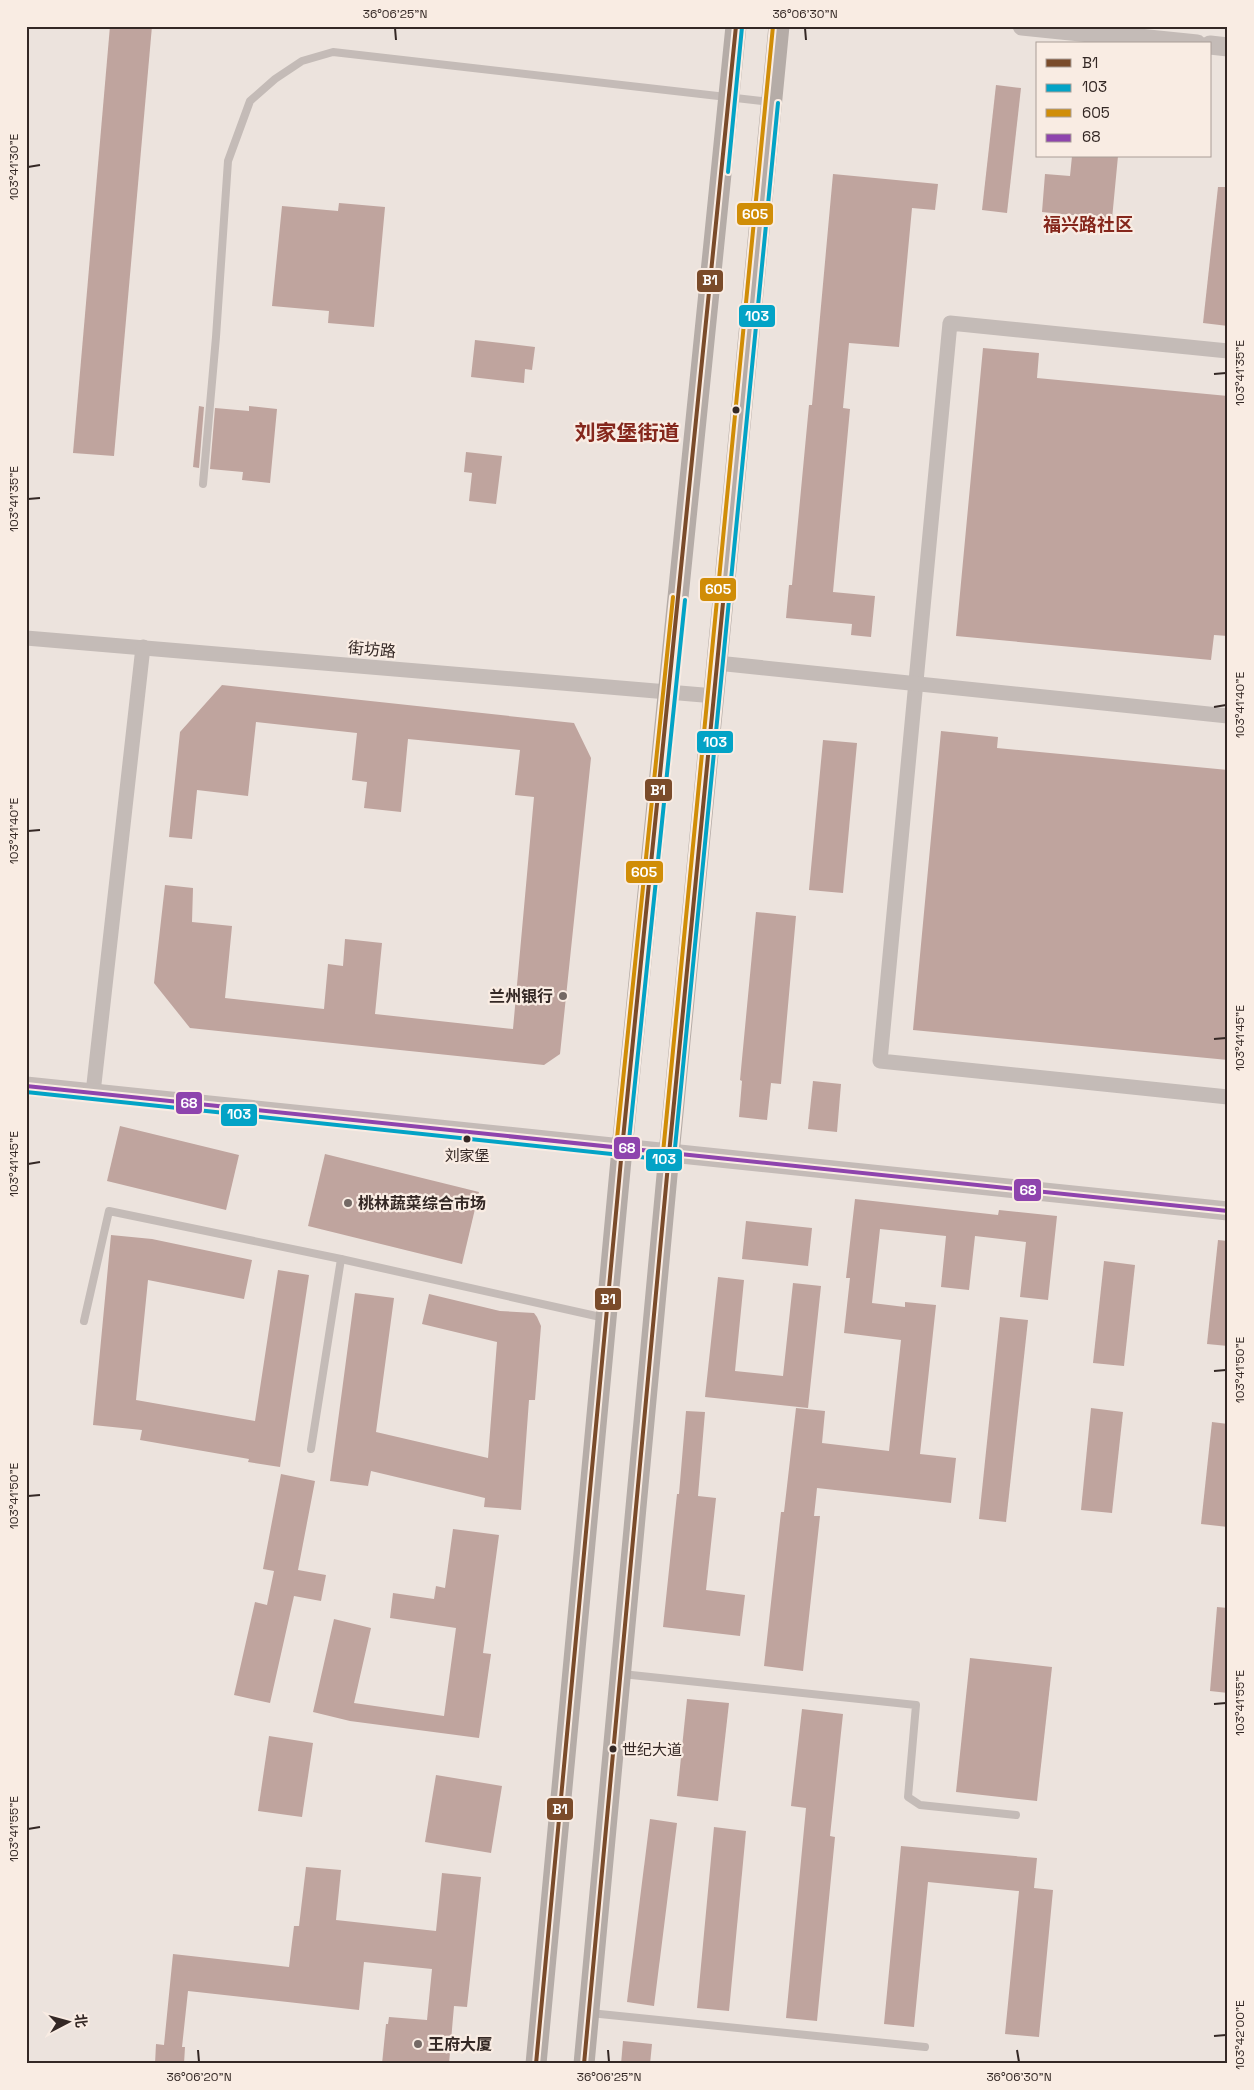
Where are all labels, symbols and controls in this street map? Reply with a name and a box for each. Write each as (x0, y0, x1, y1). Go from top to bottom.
text: 36°06'25"N (363, 6, 427, 22)
text: 36°06'30"N (772, 6, 838, 22)
legend (1036, 42, 1212, 158)
text: B1 (1082, 53, 1098, 72)
text: 103 (1082, 77, 1107, 96)
text: 605 (1082, 103, 1110, 122)
text: 68 (1082, 127, 1101, 146)
text: 103°41'30"E (6, 133, 22, 200)
line badge: 605 (736, 202, 774, 226)
text: 605 (742, 205, 768, 223)
district label: 福兴路社区 (1043, 213, 1133, 236)
line badge: B1 (696, 269, 724, 293)
text: B1 (702, 271, 718, 289)
line badge: 103 (738, 304, 776, 328)
text: 103 (745, 307, 769, 325)
text: 103°41'35"E (1232, 340, 1248, 406)
unlabelled marker (731, 405, 741, 415)
district label: 刘家堡街道 (575, 419, 680, 446)
text: 103°41'35"E (6, 466, 22, 532)
line badge: 605 (699, 577, 737, 602)
text: 605 (705, 580, 731, 598)
street label: 街坊路 (347, 637, 397, 662)
text: 103°41'40"E (1232, 672, 1248, 738)
line badge: 103 (696, 730, 734, 754)
text: 103 (703, 733, 727, 751)
line badge: B1 (644, 778, 673, 802)
text: B1 (650, 781, 666, 799)
text: 103°41'40"E (6, 798, 22, 864)
line badge: 605 (625, 860, 664, 884)
text: 605 (631, 863, 657, 881)
place label: 兰州银行 (489, 986, 553, 1007)
marker: 兰州银行 (557, 990, 569, 1002)
text: 103°41'45"E (1232, 1005, 1248, 1071)
line badge: 68 (175, 1091, 203, 1115)
text: 68 (180, 1094, 198, 1112)
line badge: 103 (220, 1103, 258, 1127)
text: 103 (227, 1105, 251, 1123)
text: 103°41'45"E (6, 1131, 22, 1197)
marker: 刘家堡 (462, 1134, 472, 1144)
line badge: 68 (613, 1136, 641, 1160)
text: 68 (618, 1139, 636, 1157)
place label: 刘家堡 (444, 1146, 490, 1165)
line badge: 103 (645, 1148, 683, 1172)
text: 103 (652, 1150, 676, 1168)
line badge: 68 (1013, 1178, 1042, 1202)
text: 68 (1019, 1181, 1037, 1199)
place label: 桃林蔬菜综合市场 (358, 1193, 486, 1214)
marker: 桃林蔬菜综合市场 (342, 1197, 354, 1209)
line badge: B1 (594, 1287, 622, 1311)
text: B1 (600, 1290, 616, 1308)
text: 103°41'50"E (1232, 1337, 1248, 1403)
text: 103°41'50"E (6, 1463, 22, 1529)
text: 103°41'55"E (1232, 1670, 1248, 1736)
place label: 世纪大道 (622, 1740, 682, 1759)
marker: 世纪大道 (608, 1744, 618, 1754)
text: 103°41'55"E (6, 1796, 22, 1862)
line badge: B1 (546, 1797, 574, 1821)
text: B1 (552, 1800, 568, 1818)
north arrow (42, 1998, 92, 2048)
text: 103°42'00"E (1232, 2000, 1248, 2070)
text: 北 (71, 2013, 91, 2029)
place label: 王府大厦 (428, 2034, 492, 2055)
marker: 王府大厦 (412, 2038, 424, 2050)
text: 36°06'20"N (166, 2069, 232, 2085)
text: 36°06'25"N (577, 2069, 641, 2085)
text: 36°06'30"N (986, 2069, 1052, 2085)

